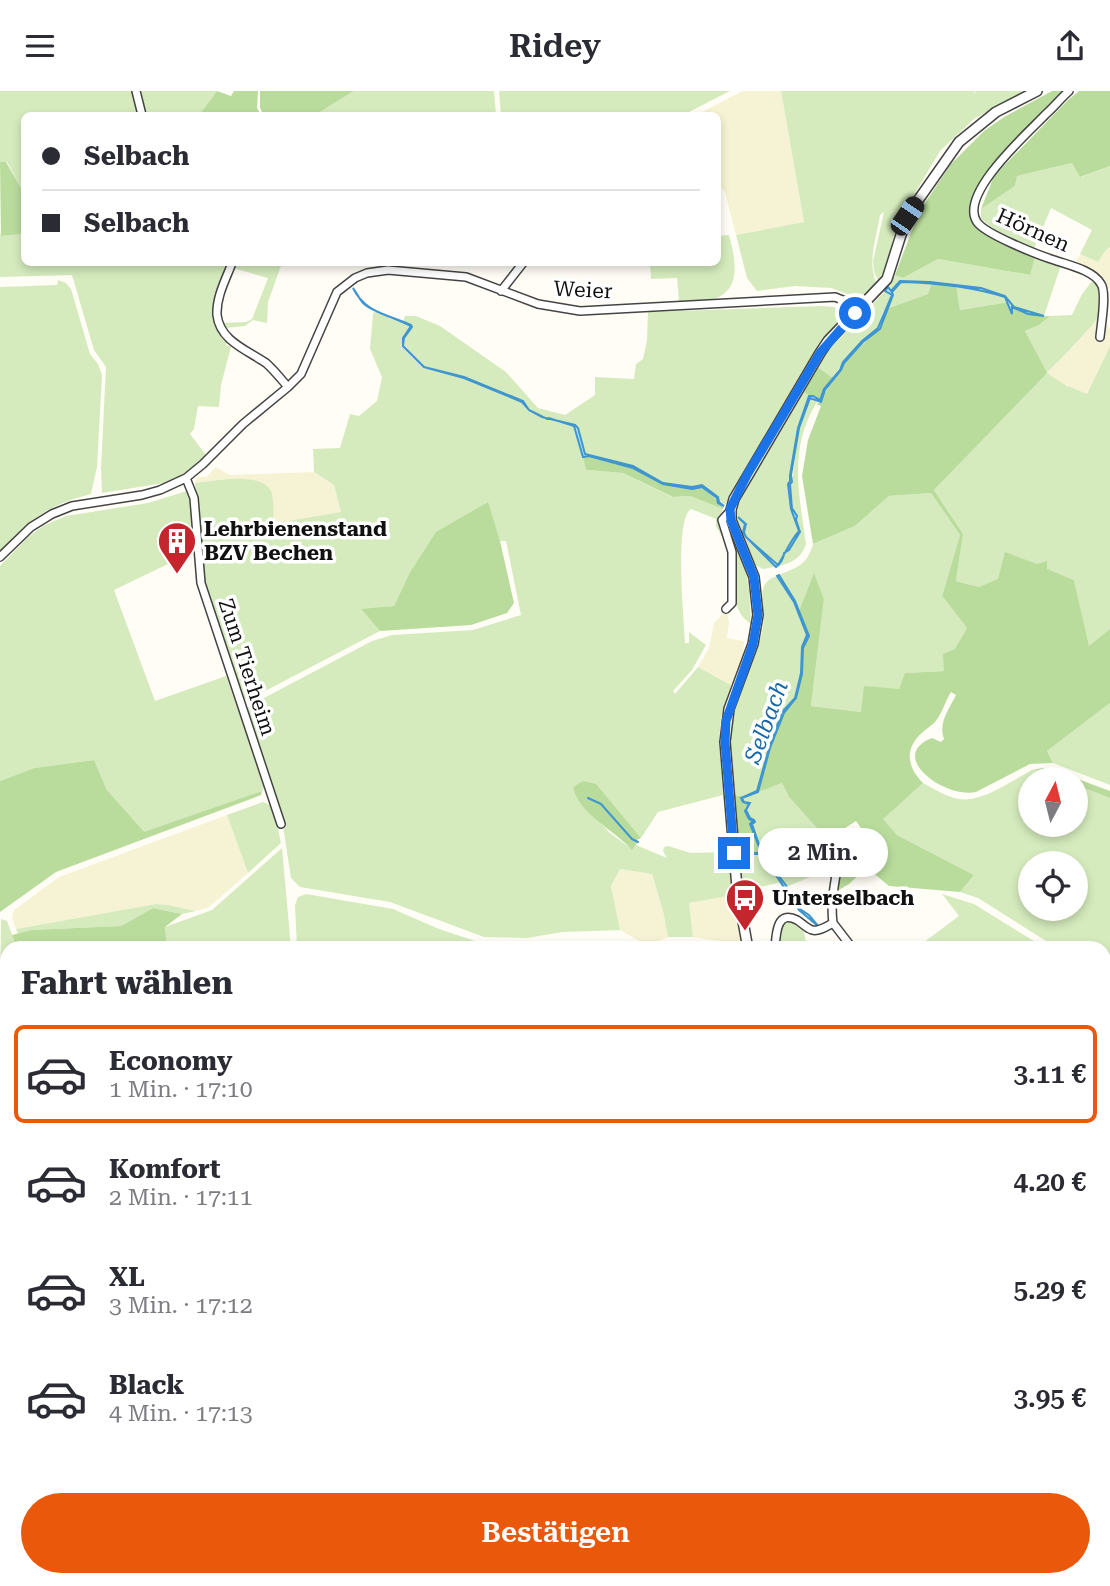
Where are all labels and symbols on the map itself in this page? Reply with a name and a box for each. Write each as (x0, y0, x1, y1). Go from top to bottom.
car (887, 193, 928, 239)
street label: Hörnen (993, 203, 1074, 257)
street label: Weier (553, 276, 613, 304)
route start (839, 297, 871, 329)
place label: Lehrbienenstand BZV Bechen (204, 517, 387, 565)
building icon: Lehrbienenstand BZV Bechen (156, 520, 198, 575)
street label: Zum Tierheim (214, 596, 280, 738)
water label: Selbach (739, 677, 794, 768)
north arrow (1018, 767, 1088, 837)
callout: 2 Min. (758, 829, 888, 877)
route end (718, 837, 750, 869)
bus stop icon: Unterselbach (724, 877, 766, 932)
place label: Unterselbach (772, 886, 914, 910)

